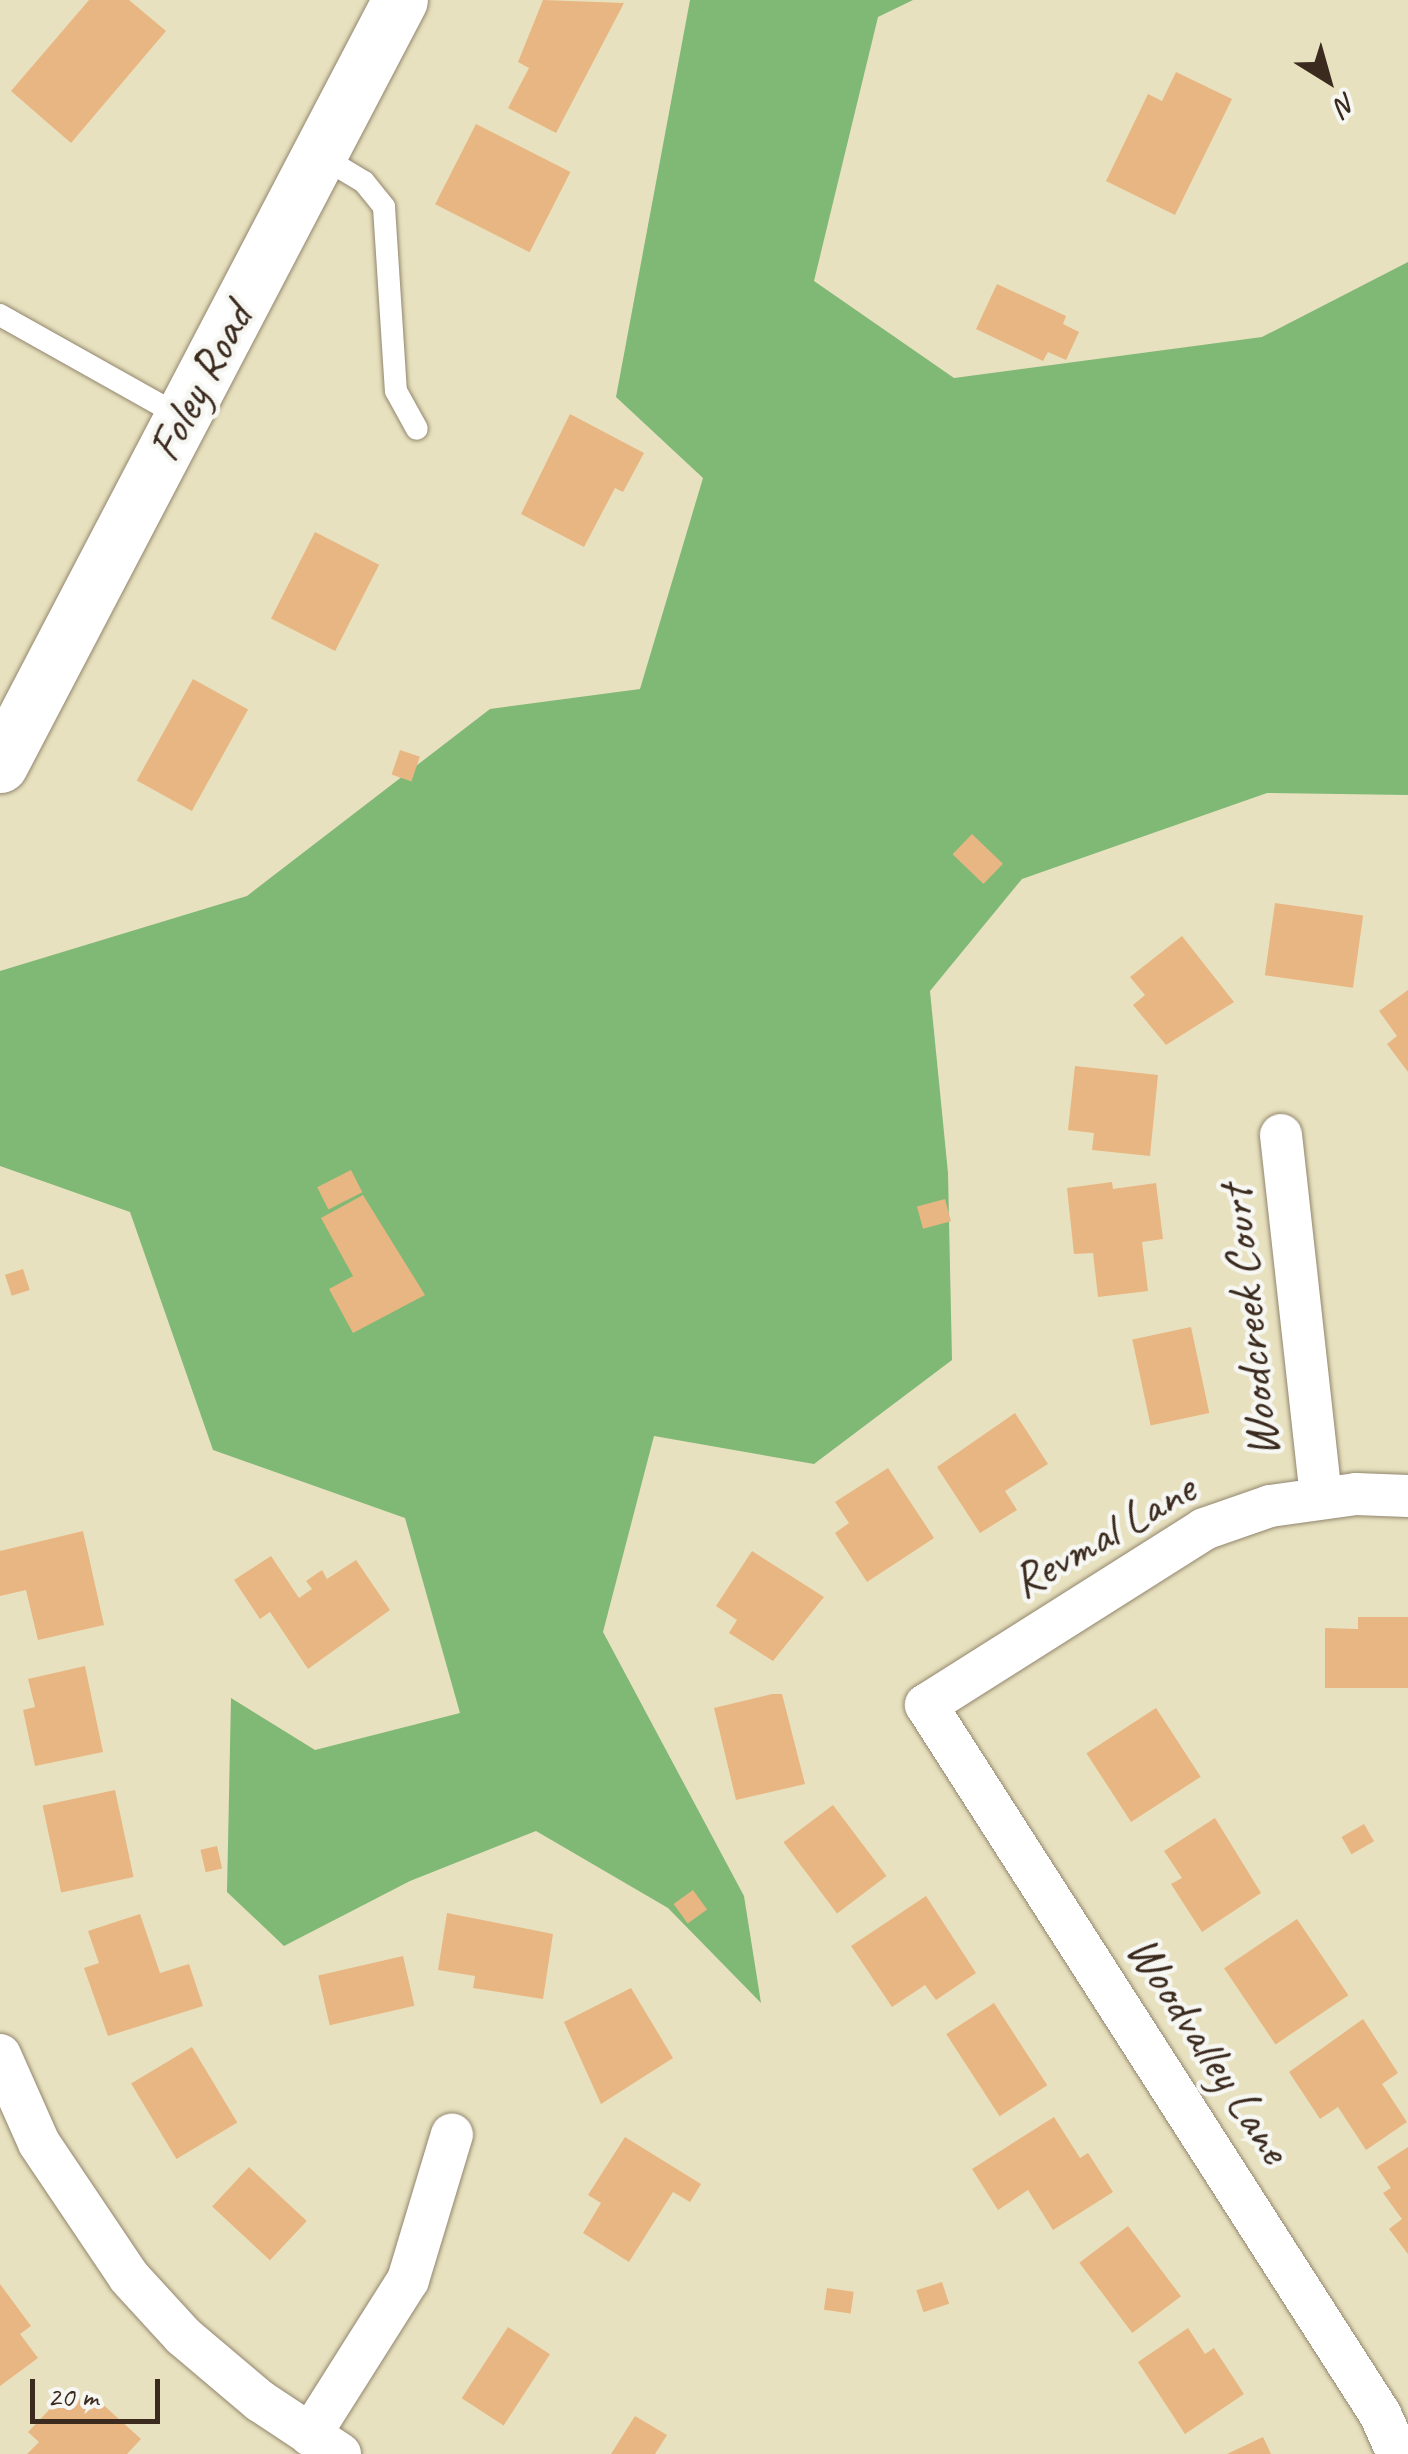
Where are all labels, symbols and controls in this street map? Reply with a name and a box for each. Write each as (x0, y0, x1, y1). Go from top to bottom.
north arrow (1278, 30, 1378, 130)
text: N (1329, 85, 1364, 124)
street label: Foley Road (135, 294, 265, 470)
street label: Woodcreek Court (1206, 1184, 1292, 1460)
street label: Revmal Lane (1000, 1459, 1206, 1611)
street label: Woodvalley Lane (1114, 1924, 1304, 2174)
scale bar (35, 2359, 165, 2421)
text: 20 m (47, 2377, 98, 2415)

